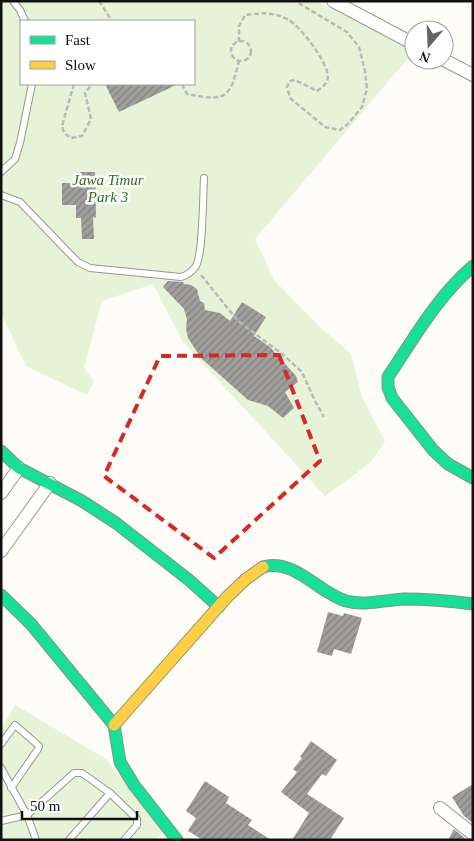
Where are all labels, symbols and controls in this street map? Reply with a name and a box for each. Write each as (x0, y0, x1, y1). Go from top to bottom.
legend (20, 20, 195, 85)
north arrow (404, 20, 454, 70)
text: Fast (65, 32, 91, 48)
text: N (418, 48, 432, 66)
text: Slow (65, 57, 96, 73)
park label: Jawa Timur Park 3 (72, 172, 144, 205)
scale bar (22, 788, 138, 820)
text: 50 m (30, 798, 61, 814)

